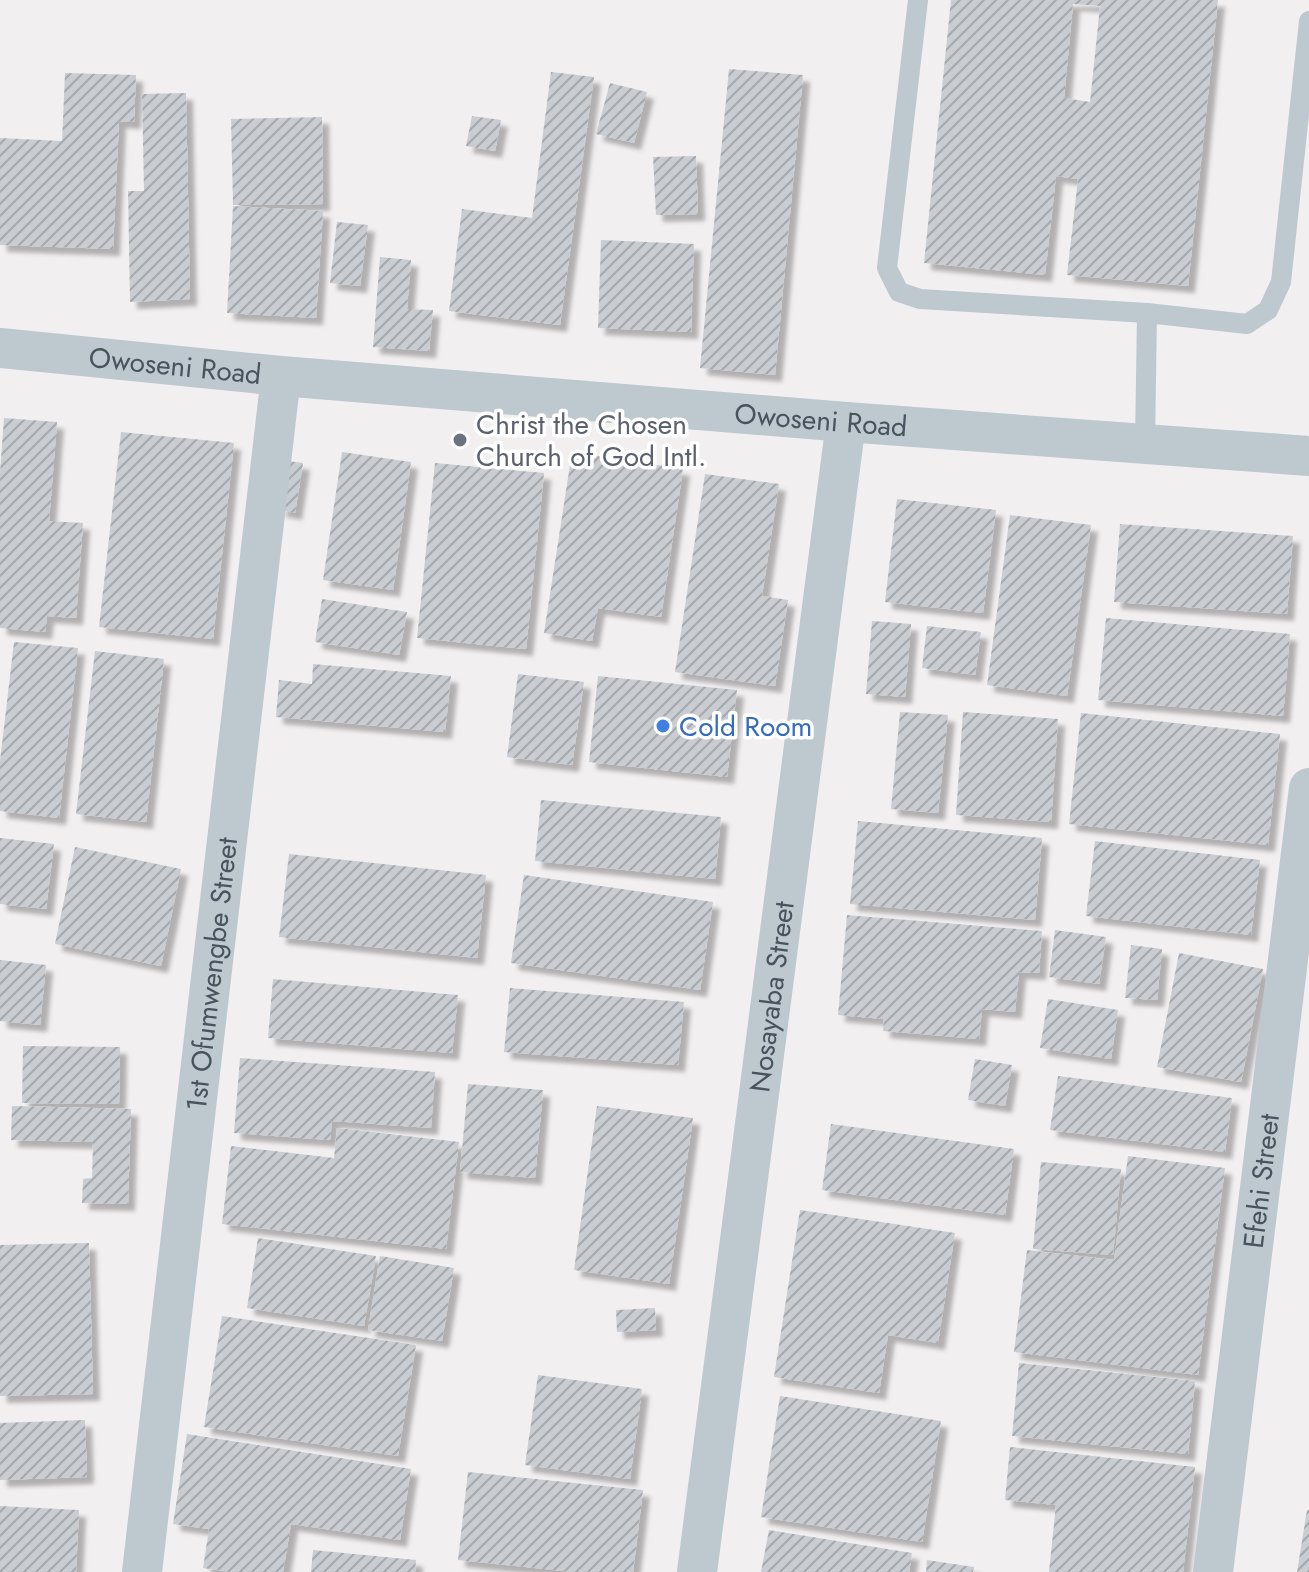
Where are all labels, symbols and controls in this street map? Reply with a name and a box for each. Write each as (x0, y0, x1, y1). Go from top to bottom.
street label: Owoseni Road (87, 336, 263, 394)
street label: Owoseni Road (733, 392, 909, 447)
place label: Christ the Chosen Church of God Intl. (476, 404, 706, 477)
marker: Christ the Chosen Church of God Intl. (451, 431, 469, 449)
place label: Cold Room (679, 706, 812, 747)
marker: Cold Room (654, 717, 672, 735)
street label: 1st Ofumwengbe Street (175, 835, 248, 1113)
street label: Nosayaba Street (739, 899, 804, 1095)
street label: Efehi Street (1232, 1111, 1289, 1250)

